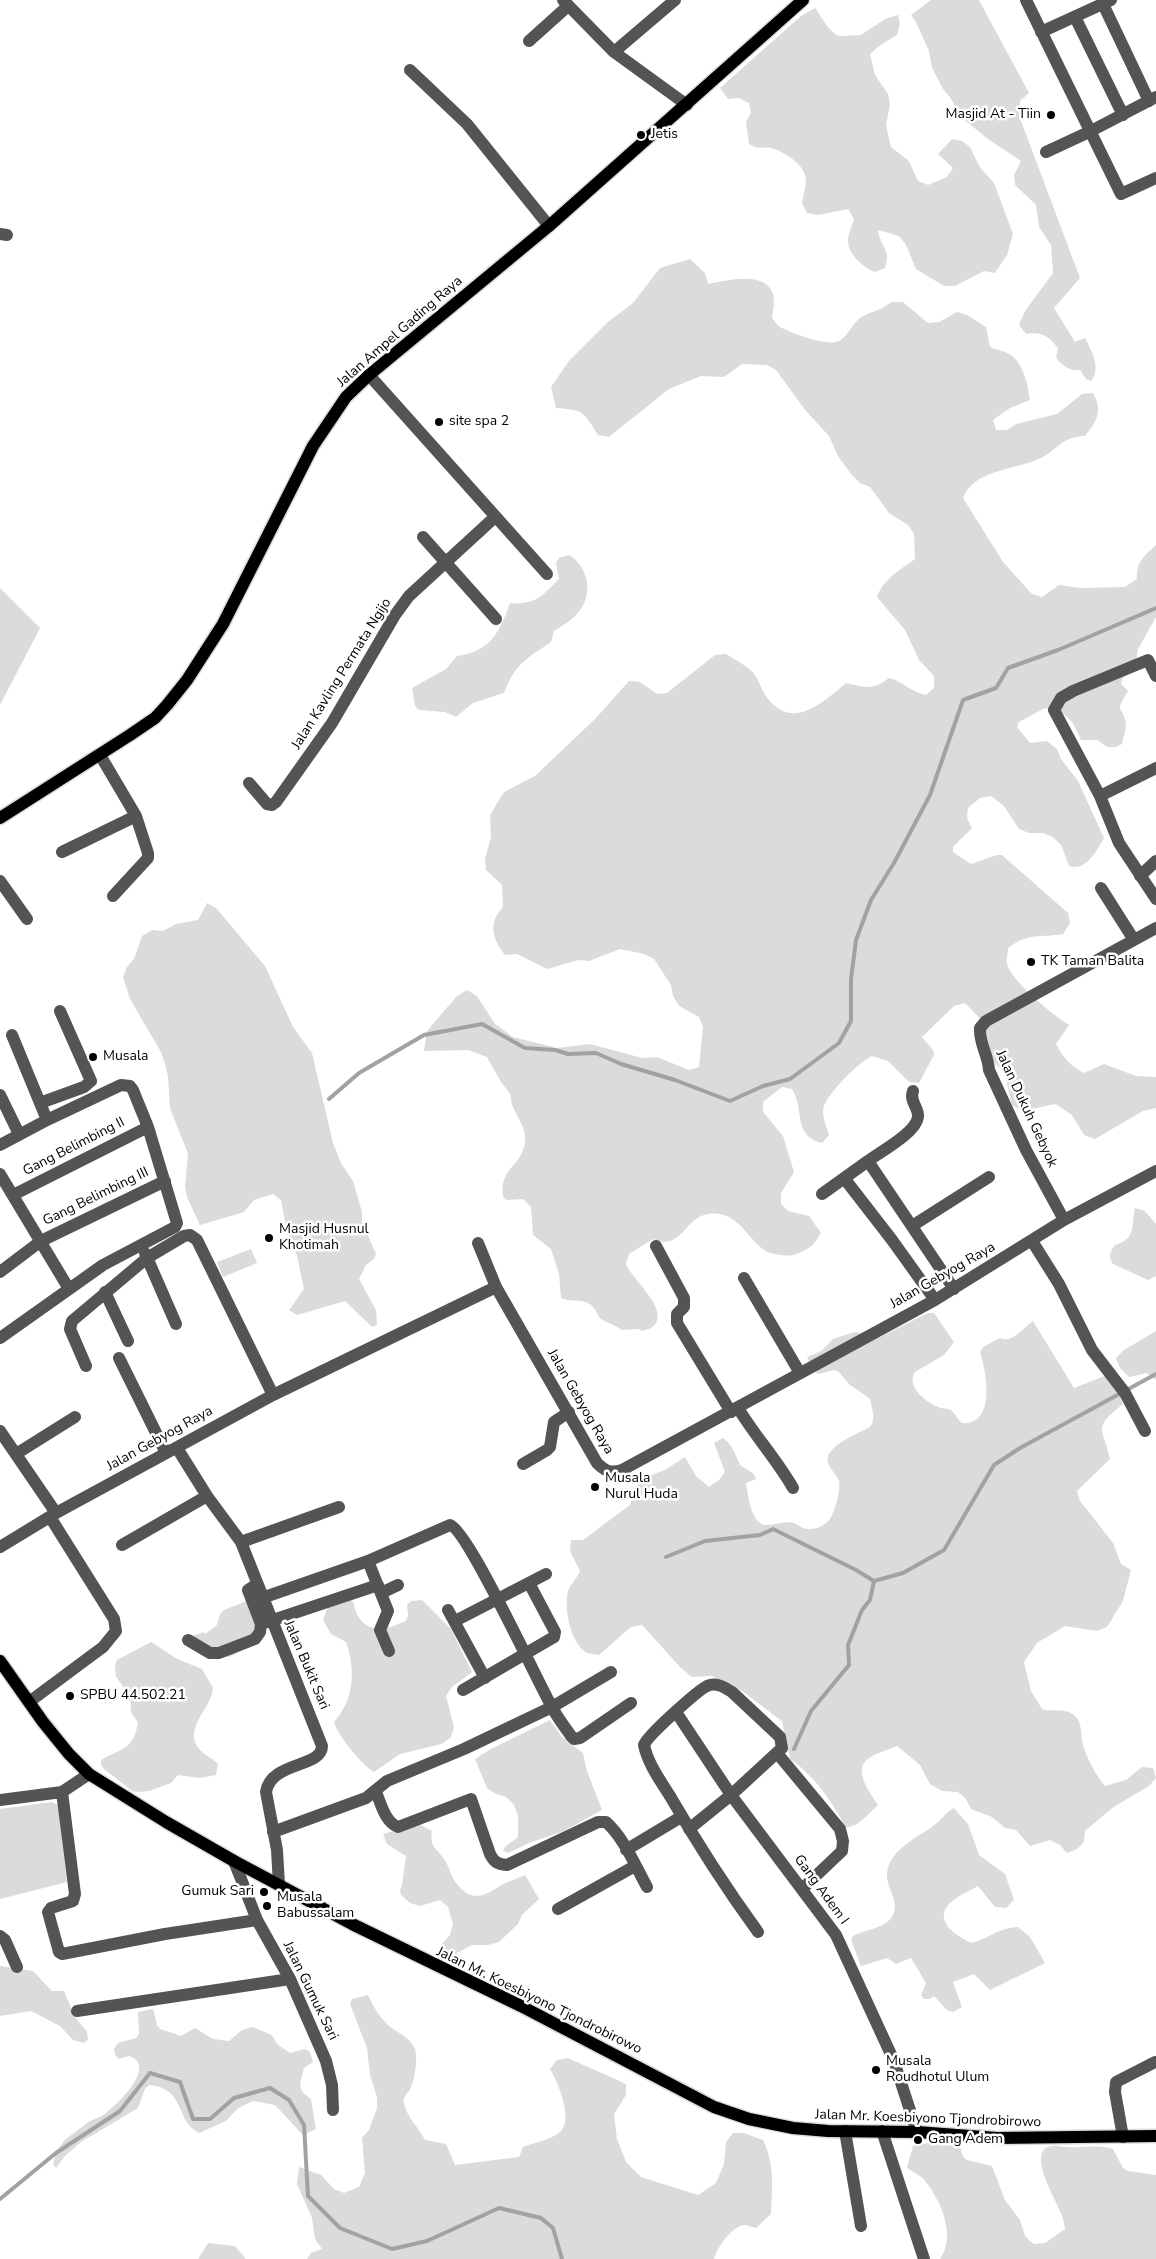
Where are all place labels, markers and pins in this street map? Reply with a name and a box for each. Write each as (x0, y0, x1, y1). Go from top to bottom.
place label: Masjid At - Tiin (946, 107, 1041, 123)
marker: Masjid At - Tiin (1045, 109, 1057, 121)
place label: Jetis (651, 127, 678, 143)
marker: Jetis (635, 129, 647, 141)
place label: site spa 2 (449, 414, 509, 430)
marker: site spa 2 (433, 416, 445, 428)
place label: TK Taman Balita (1041, 954, 1144, 970)
marker: TK Taman Balita (1025, 956, 1037, 968)
place label: Musala (103, 1049, 149, 1065)
marker: Musala (87, 1051, 99, 1063)
place label: Masjid Husnul Khotimah (279, 1222, 369, 1254)
marker: Masjid Husnul Khotimah (263, 1232, 275, 1244)
place label: Musala Nurul Huda (605, 1471, 678, 1504)
marker: Musala Nurul Huda (589, 1481, 601, 1493)
place label: SPBU 44.502.21 (80, 1688, 186, 1704)
marker: SPBU 44.502.21 (64, 1690, 76, 1702)
place label: Gumuk Sari (181, 1884, 254, 1900)
marker: Gumuk Sari (258, 1886, 270, 1898)
place label: Musala Babussalam (277, 1890, 354, 1922)
marker: Musala Babussalam (261, 1900, 273, 1912)
place label: Musala Roudhotul Ulum (886, 2054, 989, 2086)
marker: Musala Roudhotul Ulum (870, 2064, 882, 2076)
place label: Gang Adem (928, 2132, 1003, 2148)
marker: Gang Adem (912, 2134, 924, 2146)

